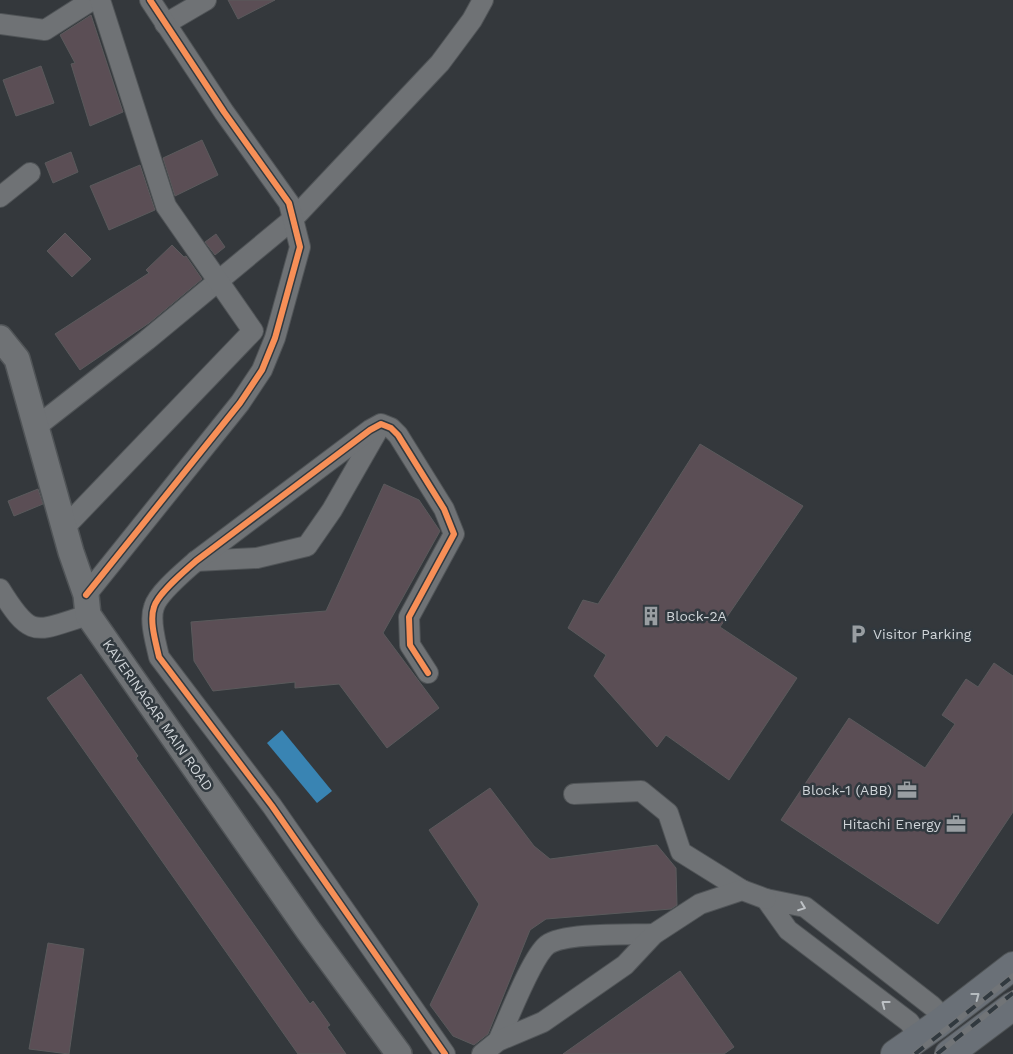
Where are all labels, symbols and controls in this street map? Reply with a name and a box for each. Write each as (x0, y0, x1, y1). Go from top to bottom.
building icon: Block-2A (640, 605, 662, 627)
place label: Block-2A (666, 608, 727, 624)
parking icon: Visitor Parking (847, 623, 869, 645)
place label: Visitor Parking (873, 626, 972, 642)
street label: KAVERINAGAR MAIN ROAD (100, 636, 216, 794)
office icon: Block-1 (ABB) (896, 779, 918, 801)
place label: Block-1 (ABB) (802, 782, 892, 798)
office icon: Hitachi Energy (945, 813, 967, 835)
place label: Hitachi Energy (842, 816, 942, 832)
one-way arrow (797, 901, 806, 911)
one-way arrow (970, 993, 979, 1001)
one-way arrow (881, 1001, 891, 1010)

